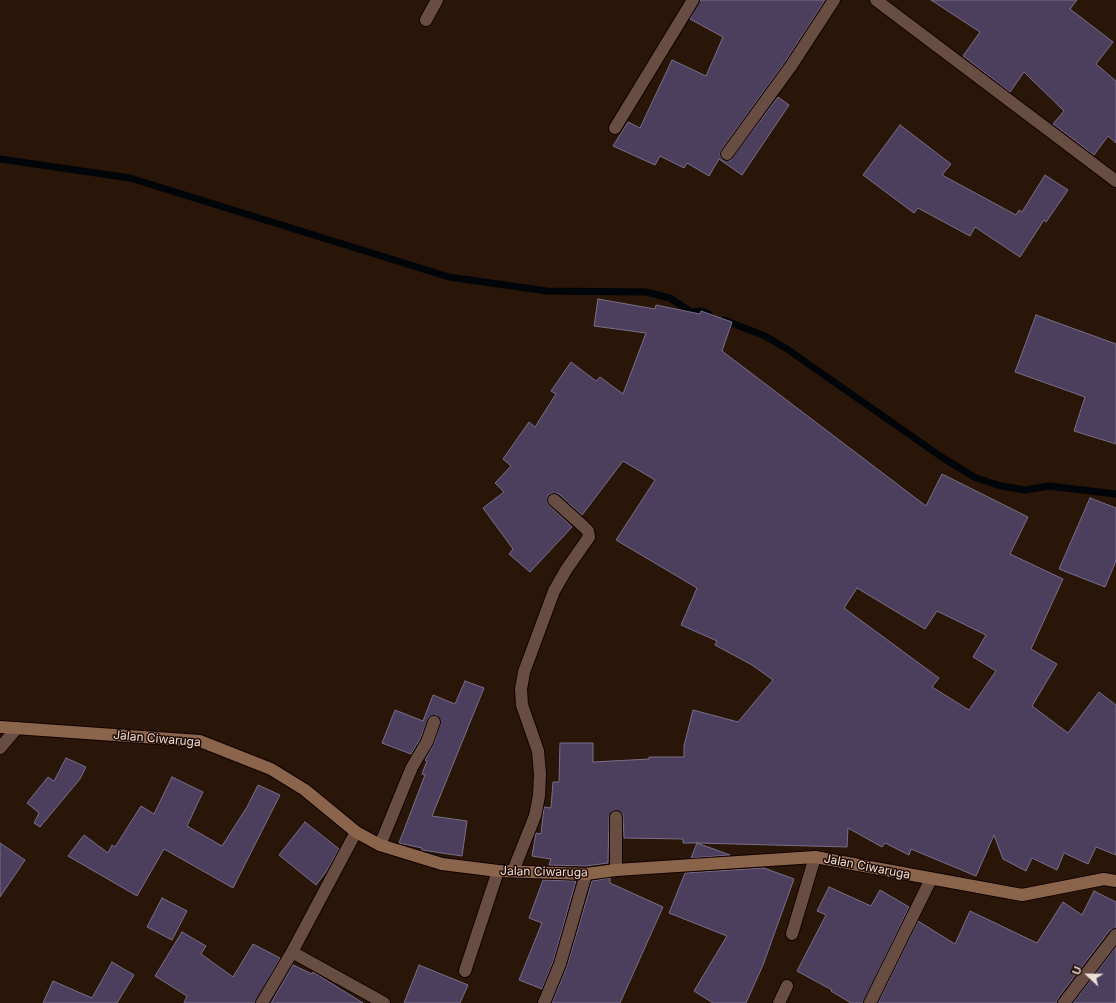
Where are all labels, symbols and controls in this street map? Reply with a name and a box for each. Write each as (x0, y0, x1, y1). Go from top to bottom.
street label: Jalan Ciwaruga (113, 728, 201, 750)
street label: Jalan Ciwaruga (823, 852, 911, 882)
street label: Jalan Ciwaruga (500, 864, 588, 880)
north arrow (1068, 955, 1108, 995)
text: U (1069, 964, 1085, 977)

